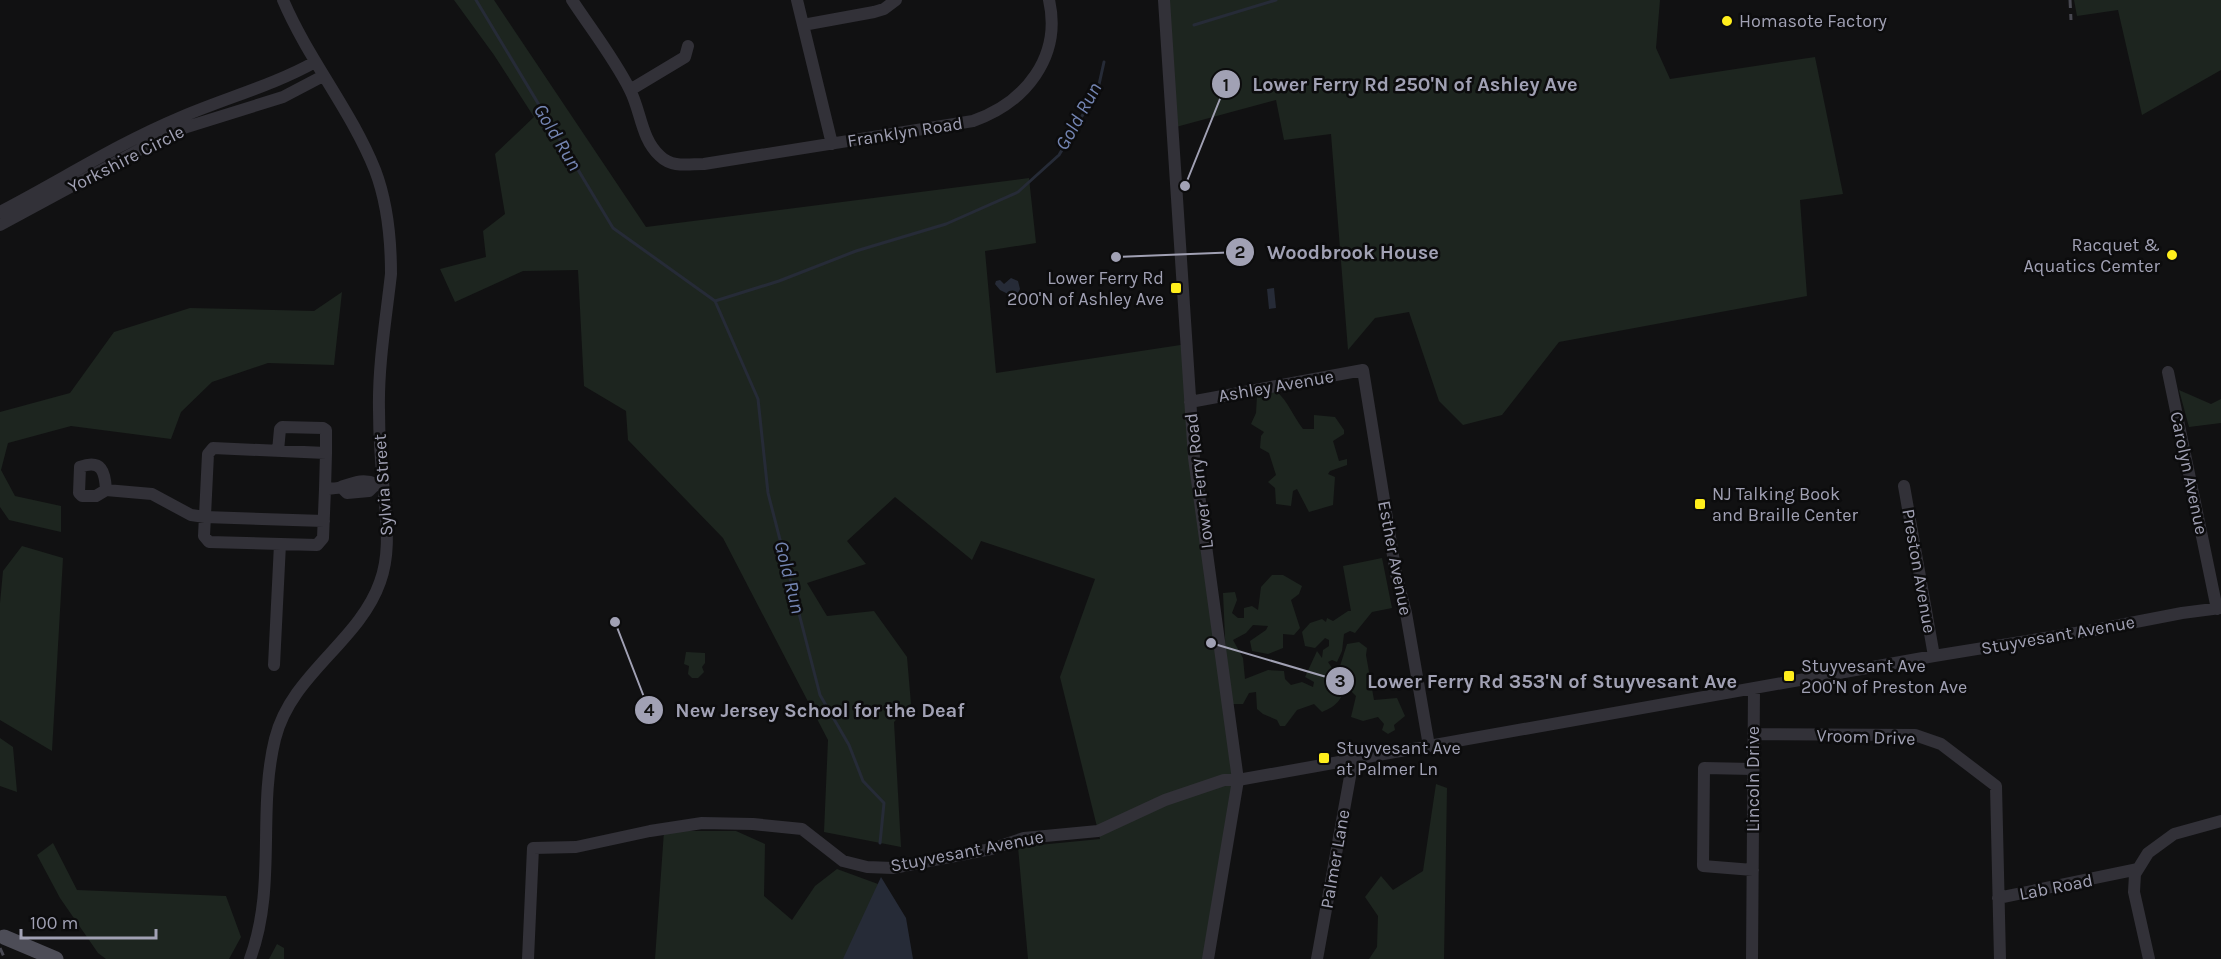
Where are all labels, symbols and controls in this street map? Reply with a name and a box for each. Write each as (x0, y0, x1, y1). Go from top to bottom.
place label: Homasote Factory (1739, 10, 1888, 32)
marker: Homasote Factory (1720, 14, 1734, 28)
callout: Lower Ferry Rd 250'N of Ashley Ave (1211, 65, 1590, 103)
text: Lower Ferry Rd 250'N of Ashley Ave (1252, 73, 1578, 96)
text: 1 (1223, 74, 1229, 96)
water label: Gold Run (1050, 78, 1106, 154)
water label: Gold Run (529, 100, 587, 175)
street label: Franklyn Road (846, 112, 964, 152)
street label: Yorkshire Circle (64, 120, 188, 198)
callout: Woodbrook House (1225, 233, 1451, 271)
place label: Racquet & Aquatics Cemter (2024, 234, 2160, 277)
text: 2 (1235, 241, 1245, 263)
text: Woodbrook House (1267, 241, 1439, 264)
marker: Racquet & Aquatics Cemter (2165, 248, 2179, 262)
place label: Lower Ferry Rd 200'N of Ashley Ave (1007, 267, 1164, 310)
marker: Lower Ferry Rd 200'N of Ashley Ave (1169, 281, 1183, 295)
street label: Ashley Avenue (1217, 365, 1335, 407)
street label: Carolyn Avenue (2165, 410, 2213, 536)
street label: Lower Ferry Road (1180, 412, 1218, 550)
street label: Sylvia Street (368, 433, 398, 537)
place label: NJ Talking Book and Braille Center (1712, 483, 1858, 526)
marker: NJ Talking Book and Braille Center (1693, 497, 1707, 511)
street label: Esther Avenue (1373, 499, 1417, 617)
street label: Preston Avenue (1897, 507, 1941, 635)
water label: Gold Run (769, 538, 810, 616)
street label: Stuyvesant Avenue (1979, 611, 2137, 659)
place label: Stuyvesant Ave 200'N of Preston Ave (1801, 655, 1967, 698)
callout: Lower Ferry Rd 353'N of Stuyvesant Ave (1325, 662, 1749, 700)
marker: Stuyvesant Ave 200'N of Preston Ave (1782, 669, 1796, 683)
text: 3 (1334, 670, 1346, 692)
text: Lower Ferry Rd 353'N of Stuyvesant Ave (1367, 670, 1737, 693)
callout: New Jersey School for the Deaf (634, 691, 977, 729)
text: 4 (644, 699, 655, 721)
text: New Jersey School for the Deaf (675, 699, 965, 722)
street label: Vroom Drive (1816, 724, 1916, 750)
street label: Lincoln Drive (1742, 726, 1764, 832)
place label: Stuyvesant Ave at Palmer Ln (1336, 737, 1461, 780)
marker: Stuyvesant Ave at Palmer Ln (1317, 751, 1331, 765)
street label: Palmer Lane (1315, 808, 1355, 910)
street label: Stuyvesant Avenue (888, 825, 1046, 877)
street label: Lab Road (2017, 869, 2095, 905)
scale bar (21, 902, 156, 940)
text: 100 m (30, 912, 78, 934)

